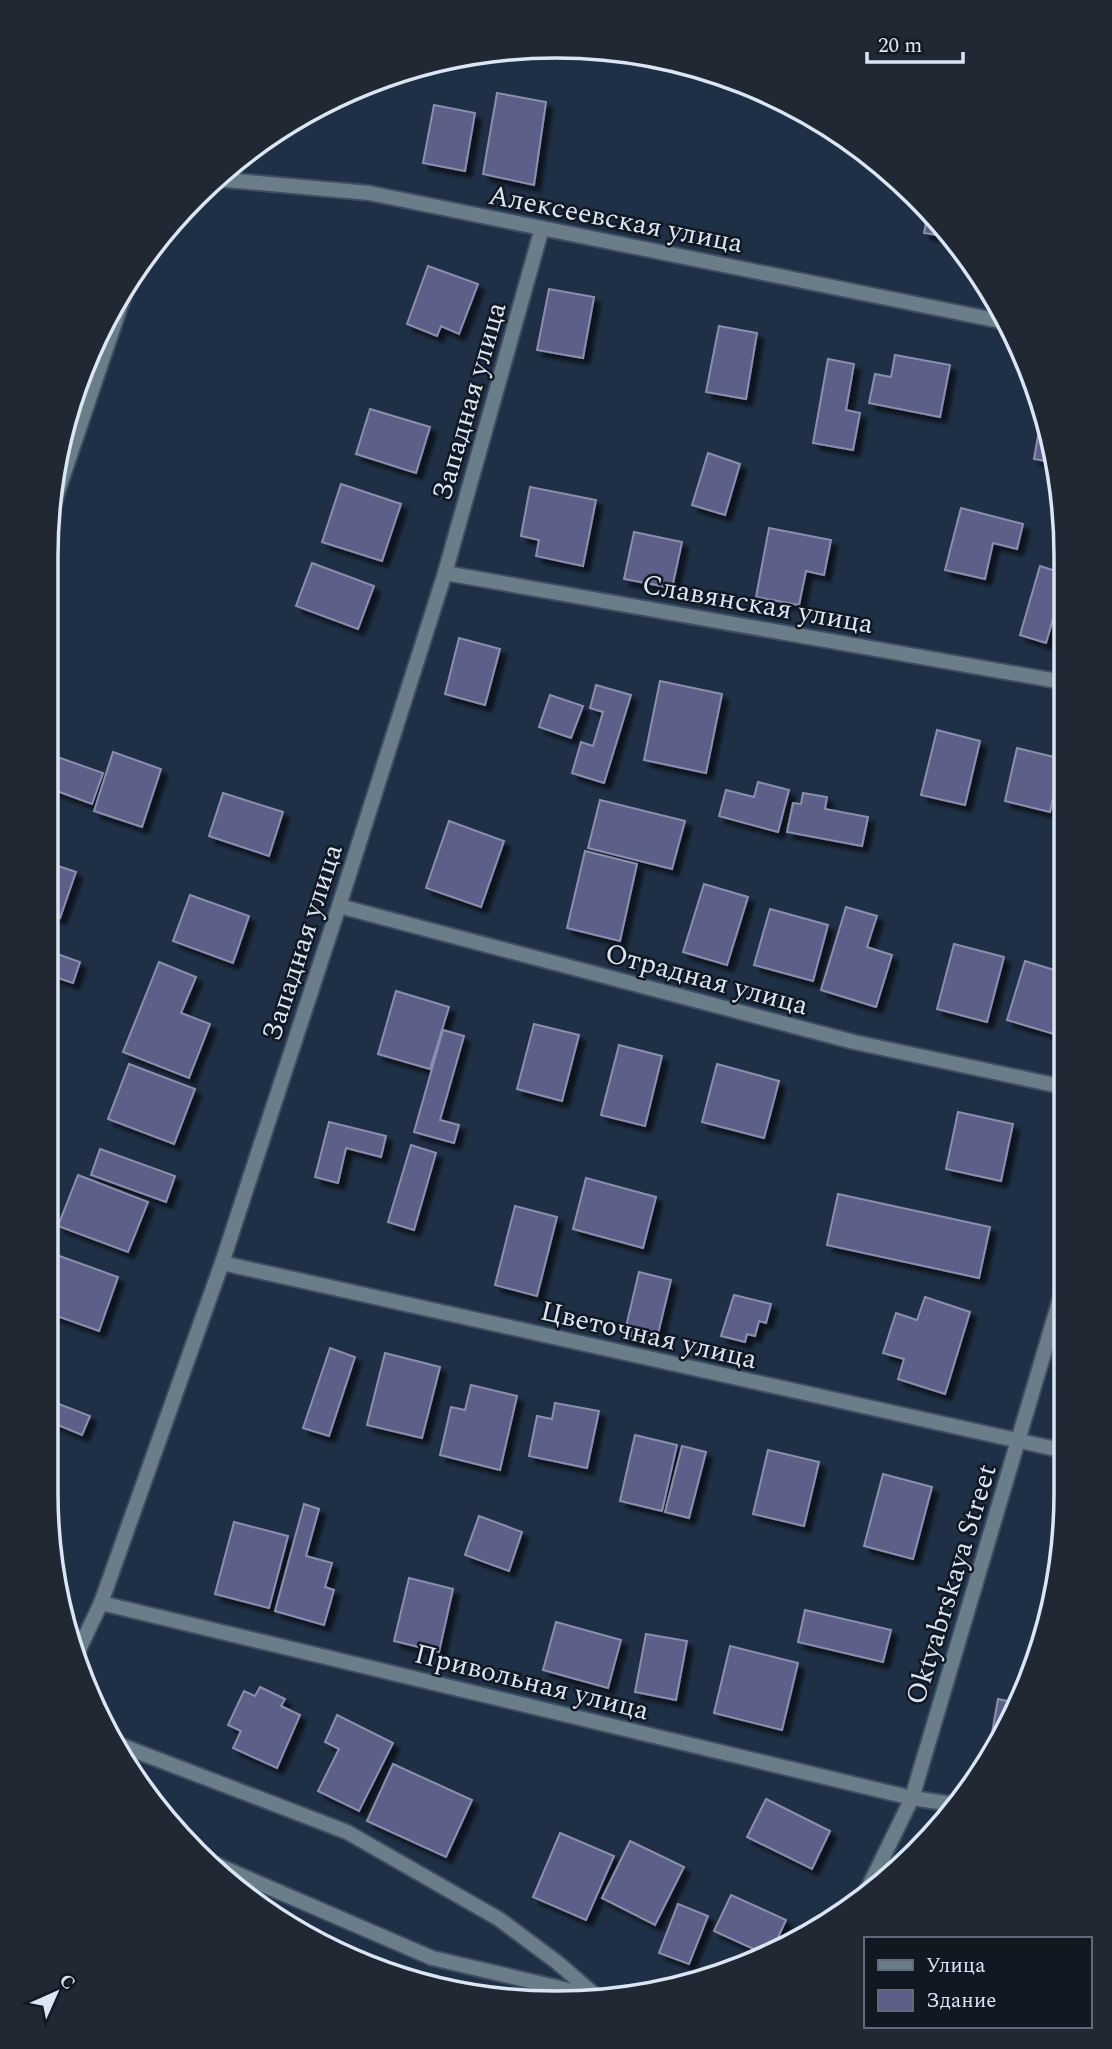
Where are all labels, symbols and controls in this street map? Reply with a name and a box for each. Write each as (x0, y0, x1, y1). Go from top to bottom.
scale bar (867, 21, 963, 65)
text: 20 m (878, 30, 922, 62)
street label: Алексеевская улица (485, 174, 747, 265)
street label: Западная улица (421, 297, 518, 506)
street label: Славянская улица (639, 563, 877, 646)
street label: Западная улица (250, 838, 355, 1046)
street label: Отрадная улица (600, 932, 813, 1027)
street label: Цветочная улица (536, 1290, 762, 1381)
street label: Oktyabrskaya Street (894, 1459, 1009, 1710)
street label: Привольная улица (410, 1633, 654, 1732)
legend (864, 1937, 1091, 2028)
text: Улица (926, 1950, 986, 1982)
north arrow (21, 1958, 91, 2028)
text: С (52, 1967, 82, 1997)
text: Здание (926, 1985, 996, 2017)

